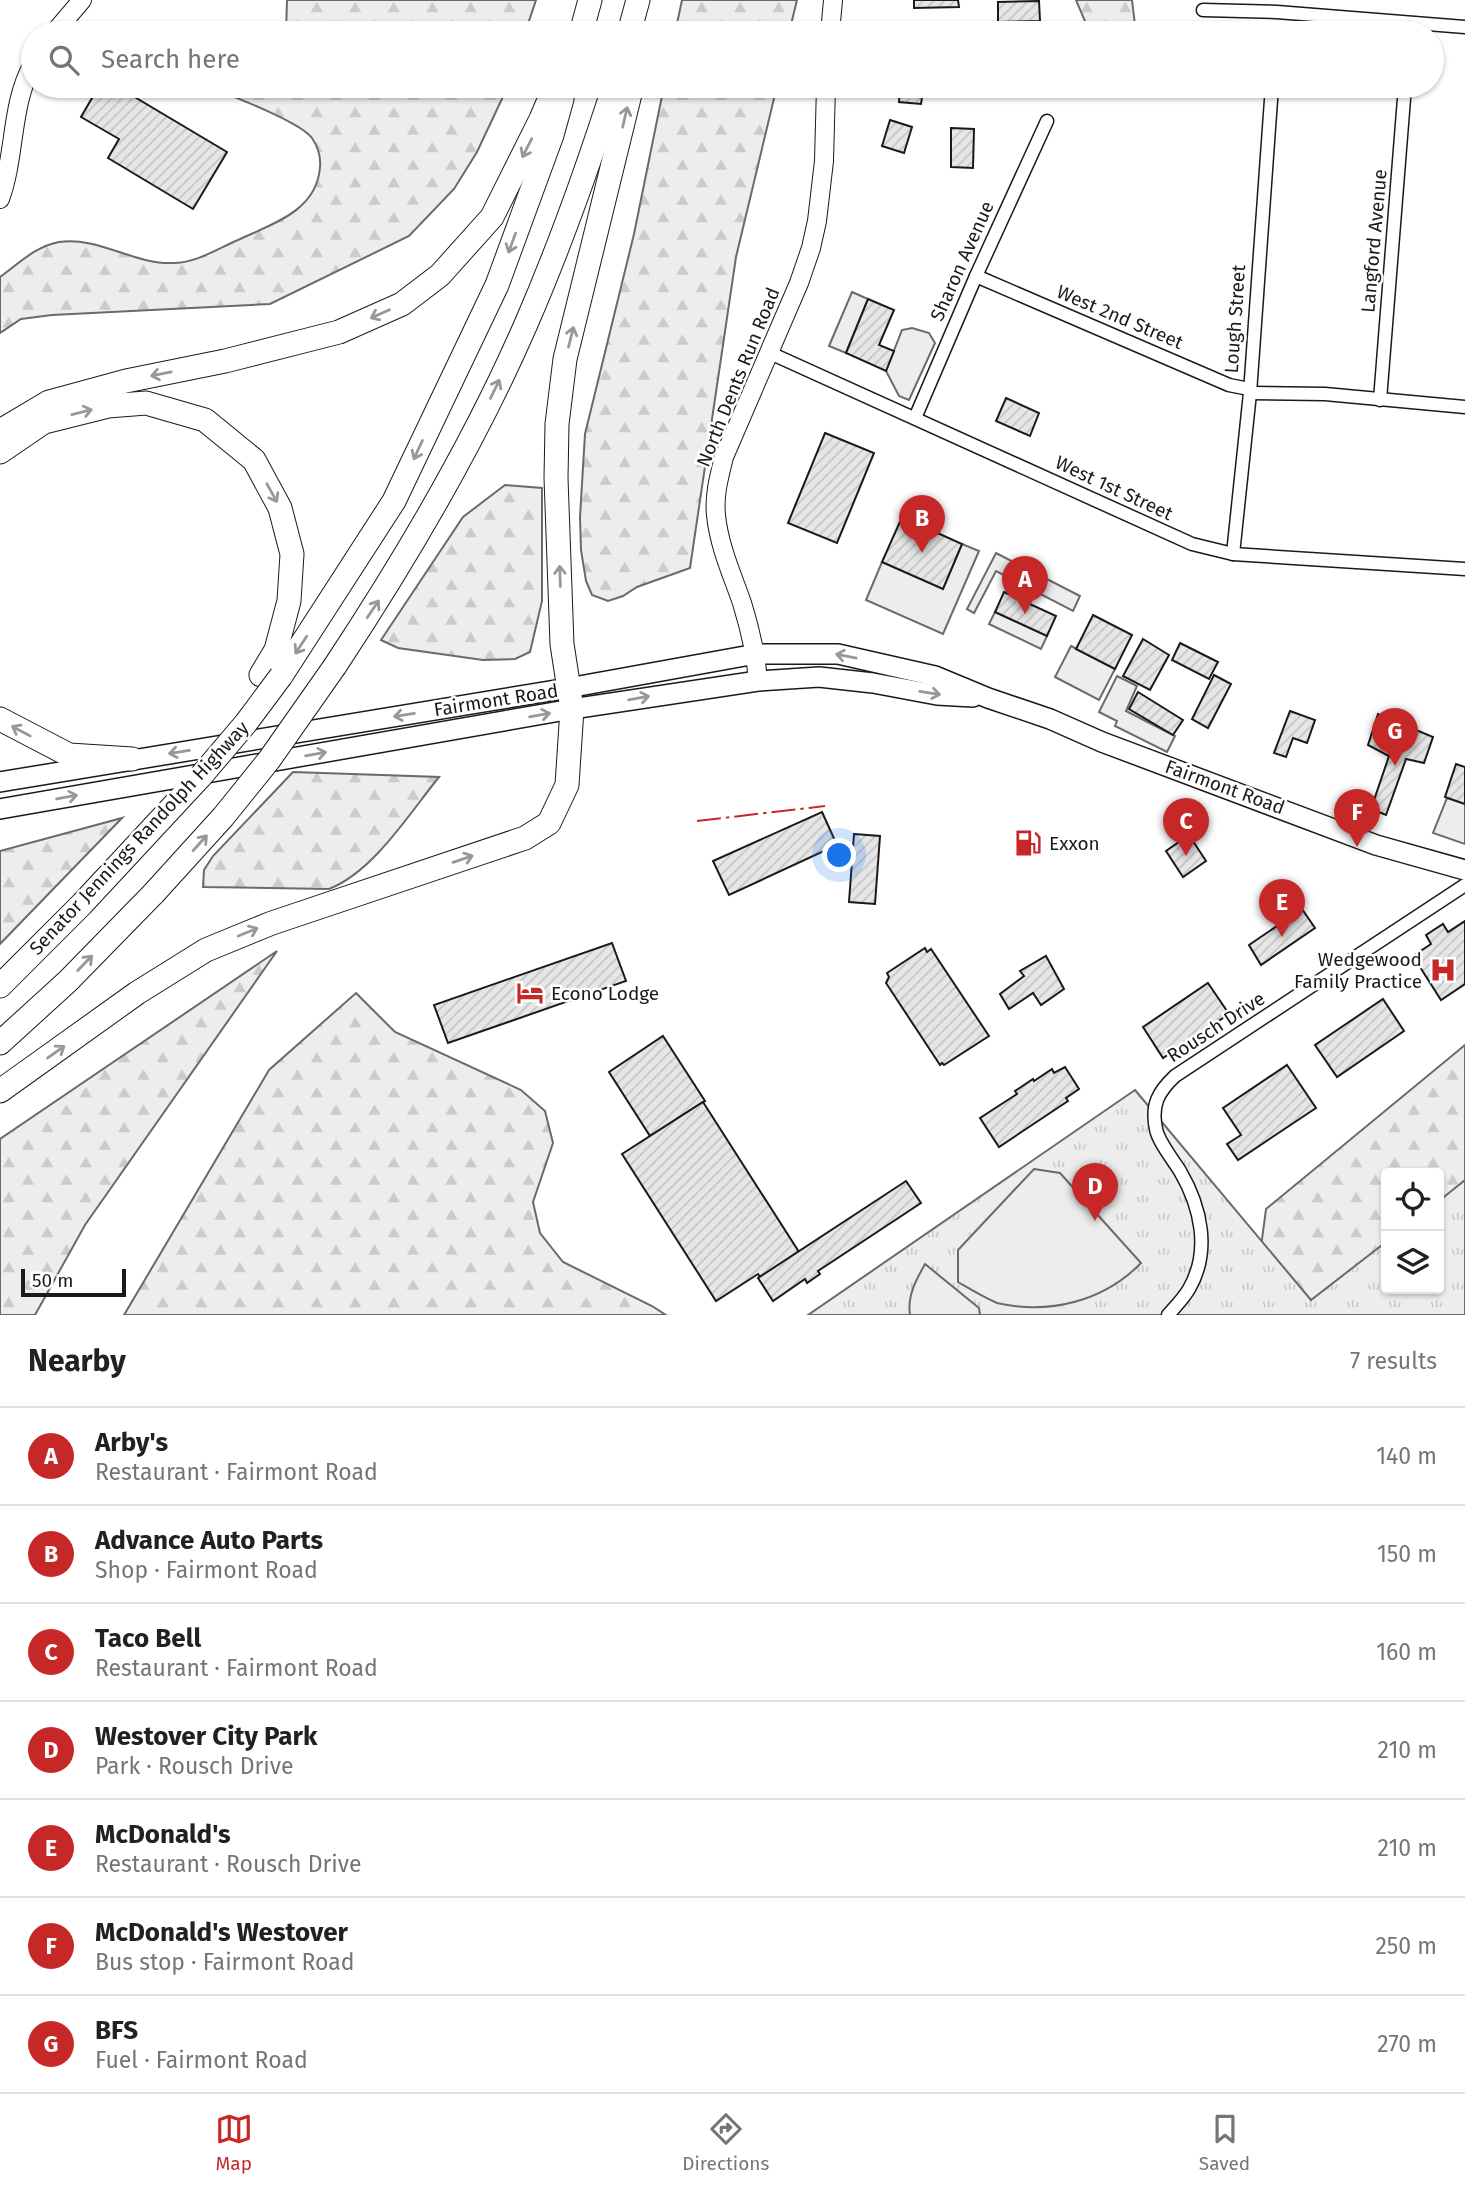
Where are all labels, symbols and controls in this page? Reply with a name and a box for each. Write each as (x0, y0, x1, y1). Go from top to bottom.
search box (21, 21, 1444, 98)
icon: search (45, 41, 83, 79)
text: Search here (101, 44, 240, 75)
one-way arrow (619, 106, 632, 128)
one-way arrow (519, 137, 533, 158)
street label: Langford Avenue (1356, 168, 1392, 314)
street label: Sharon Avenue (925, 197, 999, 325)
one-way arrow (505, 231, 518, 253)
street label: Lough Street (1220, 264, 1250, 374)
street label: West 2nd Street (1053, 280, 1187, 354)
street label: North Dents Run Road (691, 284, 785, 470)
one-way arrow (370, 308, 391, 321)
one-way arrow (565, 327, 578, 349)
one-way arrow (150, 368, 173, 382)
one-way arrow (489, 379, 503, 400)
one-way arrow (70, 405, 93, 418)
one-way arrow (411, 439, 425, 460)
street label: West 1st Street (1052, 451, 1177, 525)
one-way arrow (266, 483, 280, 503)
pin: B (899, 495, 945, 553)
pin: A (1002, 556, 1048, 614)
one-way arrow (553, 564, 566, 587)
one-way arrow (366, 600, 380, 619)
one-way arrow (294, 634, 308, 654)
one-way arrow (835, 649, 858, 663)
street label: Fairmont Road (432, 679, 560, 721)
one-way arrow (919, 687, 941, 700)
one-way arrow (627, 691, 650, 704)
one-way arrow (528, 708, 551, 721)
pin: G (1372, 708, 1418, 766)
one-way arrow (393, 709, 416, 722)
street label: Senator Jennings Randolph Highway (24, 716, 254, 960)
one-way arrow (11, 724, 32, 737)
one-way arrow (168, 746, 191, 759)
one-way arrow (304, 747, 327, 761)
street label: Fairmont Road (1162, 755, 1288, 819)
pin: F (1334, 789, 1380, 847)
one-way arrow (55, 790, 78, 803)
pin: C (1163, 798, 1209, 856)
fuel station icon: Exxon (1013, 828, 1043, 858)
place label: Exxon (1049, 832, 1100, 855)
one-way arrow (191, 835, 208, 852)
your location (822, 838, 856, 872)
one-way arrow (452, 852, 474, 864)
pin: E (1259, 879, 1305, 937)
one-way arrow (237, 925, 259, 938)
place label: Wedgewood Family Practice (1294, 948, 1422, 993)
one-way arrow (77, 955, 94, 972)
hospital icon: Wedgewood Family Practice (1428, 955, 1458, 985)
hotel icon: Econo Lodge (515, 978, 545, 1008)
place label: Econo Lodge (551, 982, 659, 1005)
street label: Rousch Drive (1163, 987, 1269, 1067)
one-way arrow (46, 1044, 65, 1059)
pin: D (1072, 1163, 1118, 1221)
map controls (1381, 1168, 1444, 1294)
button: locate (1381, 1168, 1444, 1231)
button: layers (1381, 1231, 1444, 1294)
scale bar (21, 1266, 126, 1298)
text: 50 m (32, 1269, 73, 1292)
text: Nearby (28, 1343, 126, 1379)
text: 7 results (1350, 1347, 1437, 1375)
text: Arby's (95, 1427, 168, 1458)
text: A (44, 1442, 58, 1470)
text: 140 m (1376, 1442, 1437, 1470)
text: Restaurant · Fairmont Road (95, 1458, 378, 1486)
text: Advance Auto Parts (95, 1525, 323, 1556)
text: B (44, 1540, 58, 1568)
text: 150 m (1377, 1540, 1437, 1568)
text: Shop · Fairmont Road (95, 1556, 318, 1584)
text: Taco Bell (95, 1623, 201, 1654)
text: C (44, 1638, 58, 1666)
text: 160 m (1376, 1638, 1437, 1666)
text: Restaurant · Fairmont Road (95, 1654, 378, 1682)
text: Westover City Park (95, 1721, 317, 1752)
text: D (44, 1736, 58, 1764)
text: 210 m (1378, 1736, 1437, 1764)
text: Park · Rousch Drive (95, 1752, 294, 1780)
text: McDonald's (95, 1819, 231, 1850)
text: E (45, 1834, 57, 1862)
text: 210 m (1378, 1834, 1437, 1862)
text: Restaurant · Rousch Drive (95, 1850, 362, 1878)
text: McDonald's Westover (95, 1917, 348, 1948)
text: F (45, 1932, 57, 1960)
text: 250 m (1375, 1932, 1437, 1960)
text: Bus stop · Fairmont Road (95, 1948, 355, 1976)
text: BFS (95, 2015, 138, 2046)
text: G (44, 2030, 58, 2058)
text: 270 m (1377, 2030, 1437, 2058)
text: Fuel · Fairmont Road (95, 2046, 308, 2074)
tab: Map (215, 2110, 253, 2175)
tab: Directions (682, 2110, 769, 2175)
tab: Saved (1199, 2110, 1250, 2175)

